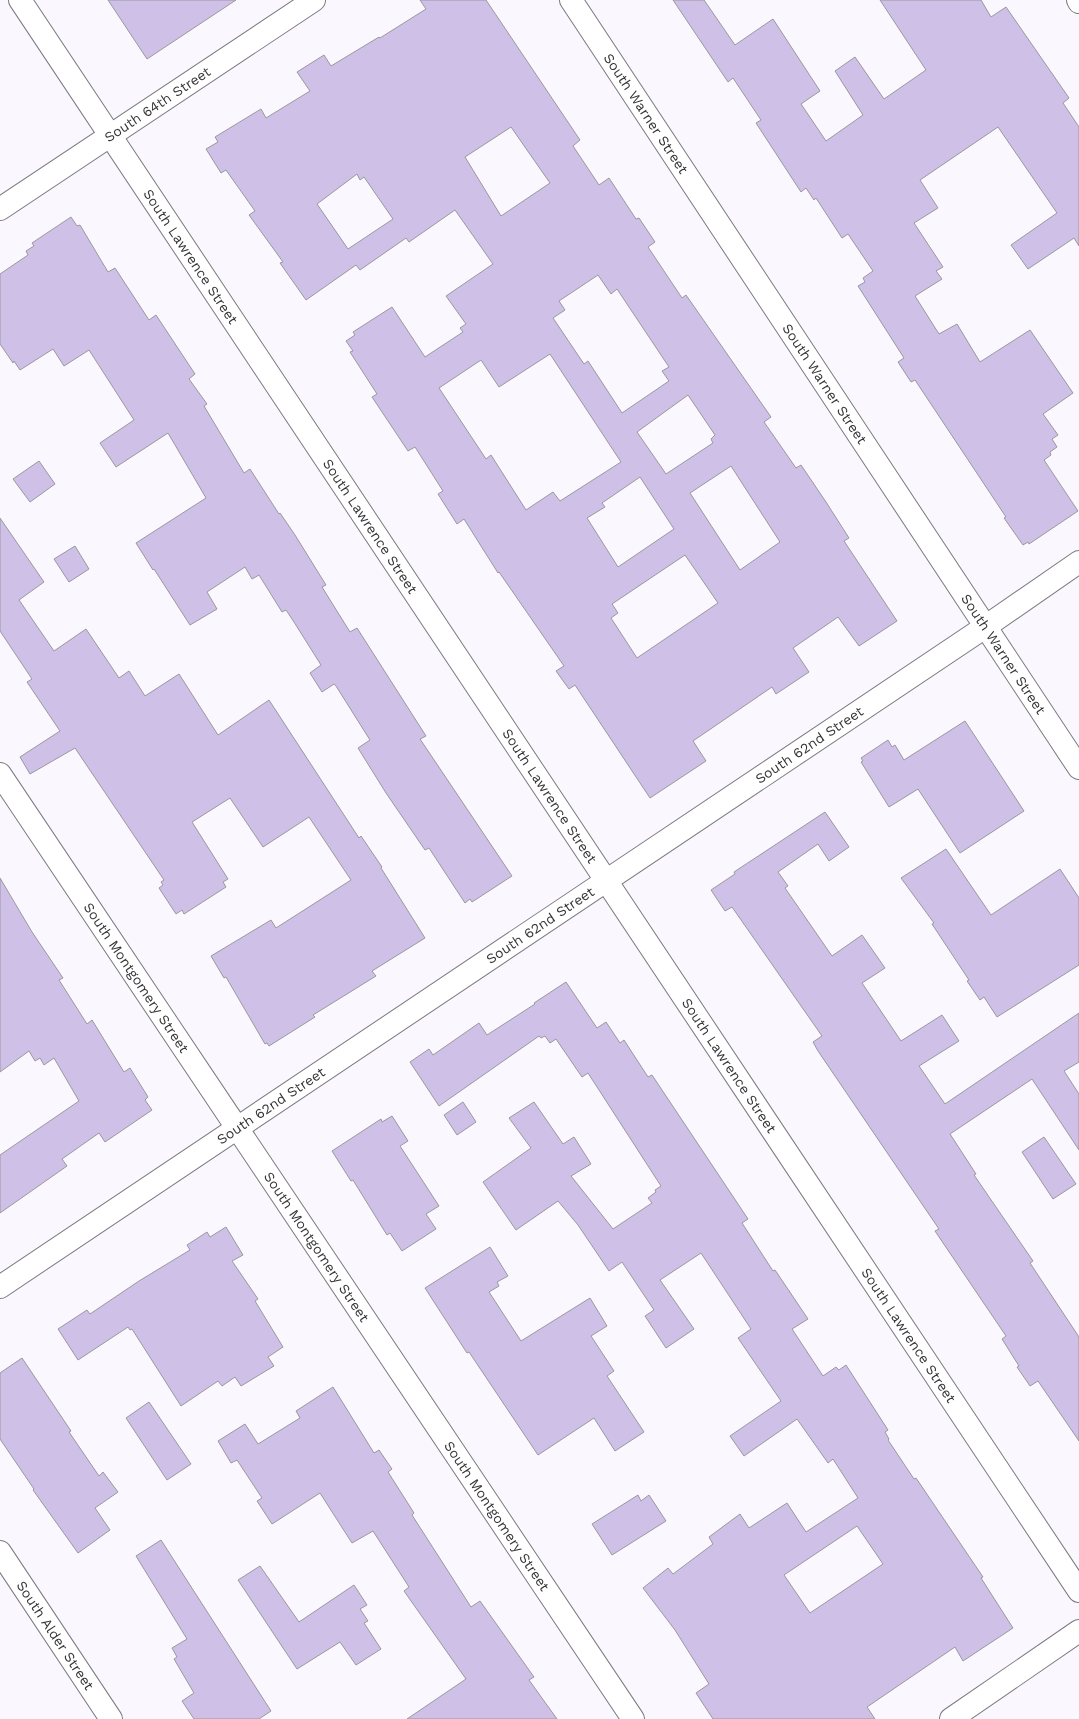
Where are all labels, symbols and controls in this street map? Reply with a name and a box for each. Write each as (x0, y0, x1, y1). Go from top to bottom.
street label: South Warner Street (601, 50, 692, 177)
street label: South 64th Street (101, 63, 213, 145)
street label: South Lawrence Street (140, 186, 241, 327)
street label: South Warner Street (779, 321, 870, 447)
street label: South Lawrence Street (320, 456, 421, 597)
street label: South Warner Street (958, 591, 1049, 717)
street label: South 62nd Street (752, 703, 866, 787)
street label: South Lawrence Street (499, 725, 600, 866)
street label: South 62nd Street (483, 883, 597, 967)
street label: South Montgomery Street (80, 900, 192, 1056)
street label: South Lawrence Street (679, 995, 780, 1136)
street label: South 62nd Street (214, 1064, 328, 1147)
street label: South Montgomery Street (261, 1169, 373, 1325)
street label: South Lawrence Street (858, 1265, 959, 1406)
street label: South Montgomery Street (441, 1438, 553, 1594)
street label: South Alder Street (13, 1578, 97, 1693)

